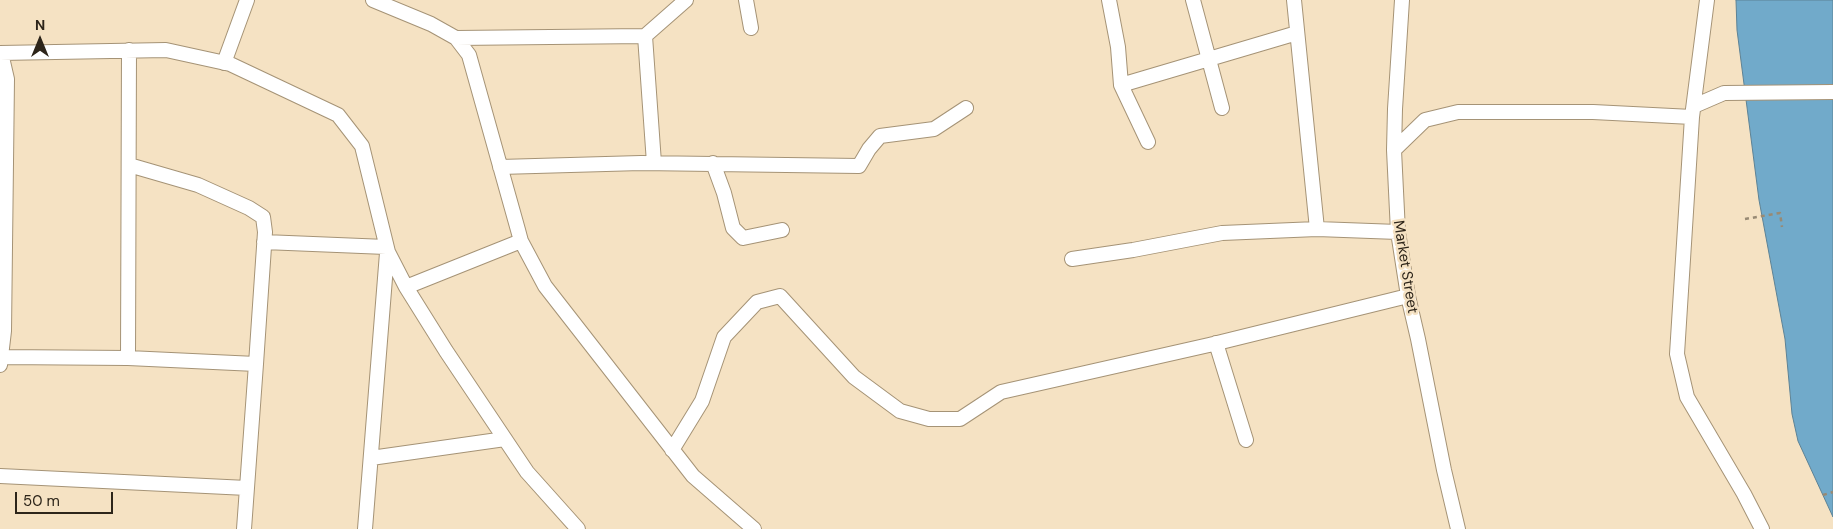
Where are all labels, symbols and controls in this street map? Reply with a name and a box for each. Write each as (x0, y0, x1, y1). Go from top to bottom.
north arrow (15, 15, 65, 65)
text: N (35, 16, 45, 34)
street label: Market Street (1389, 219, 1421, 315)
scale bar (18, 482, 115, 514)
text: 50 m (23, 491, 60, 511)

